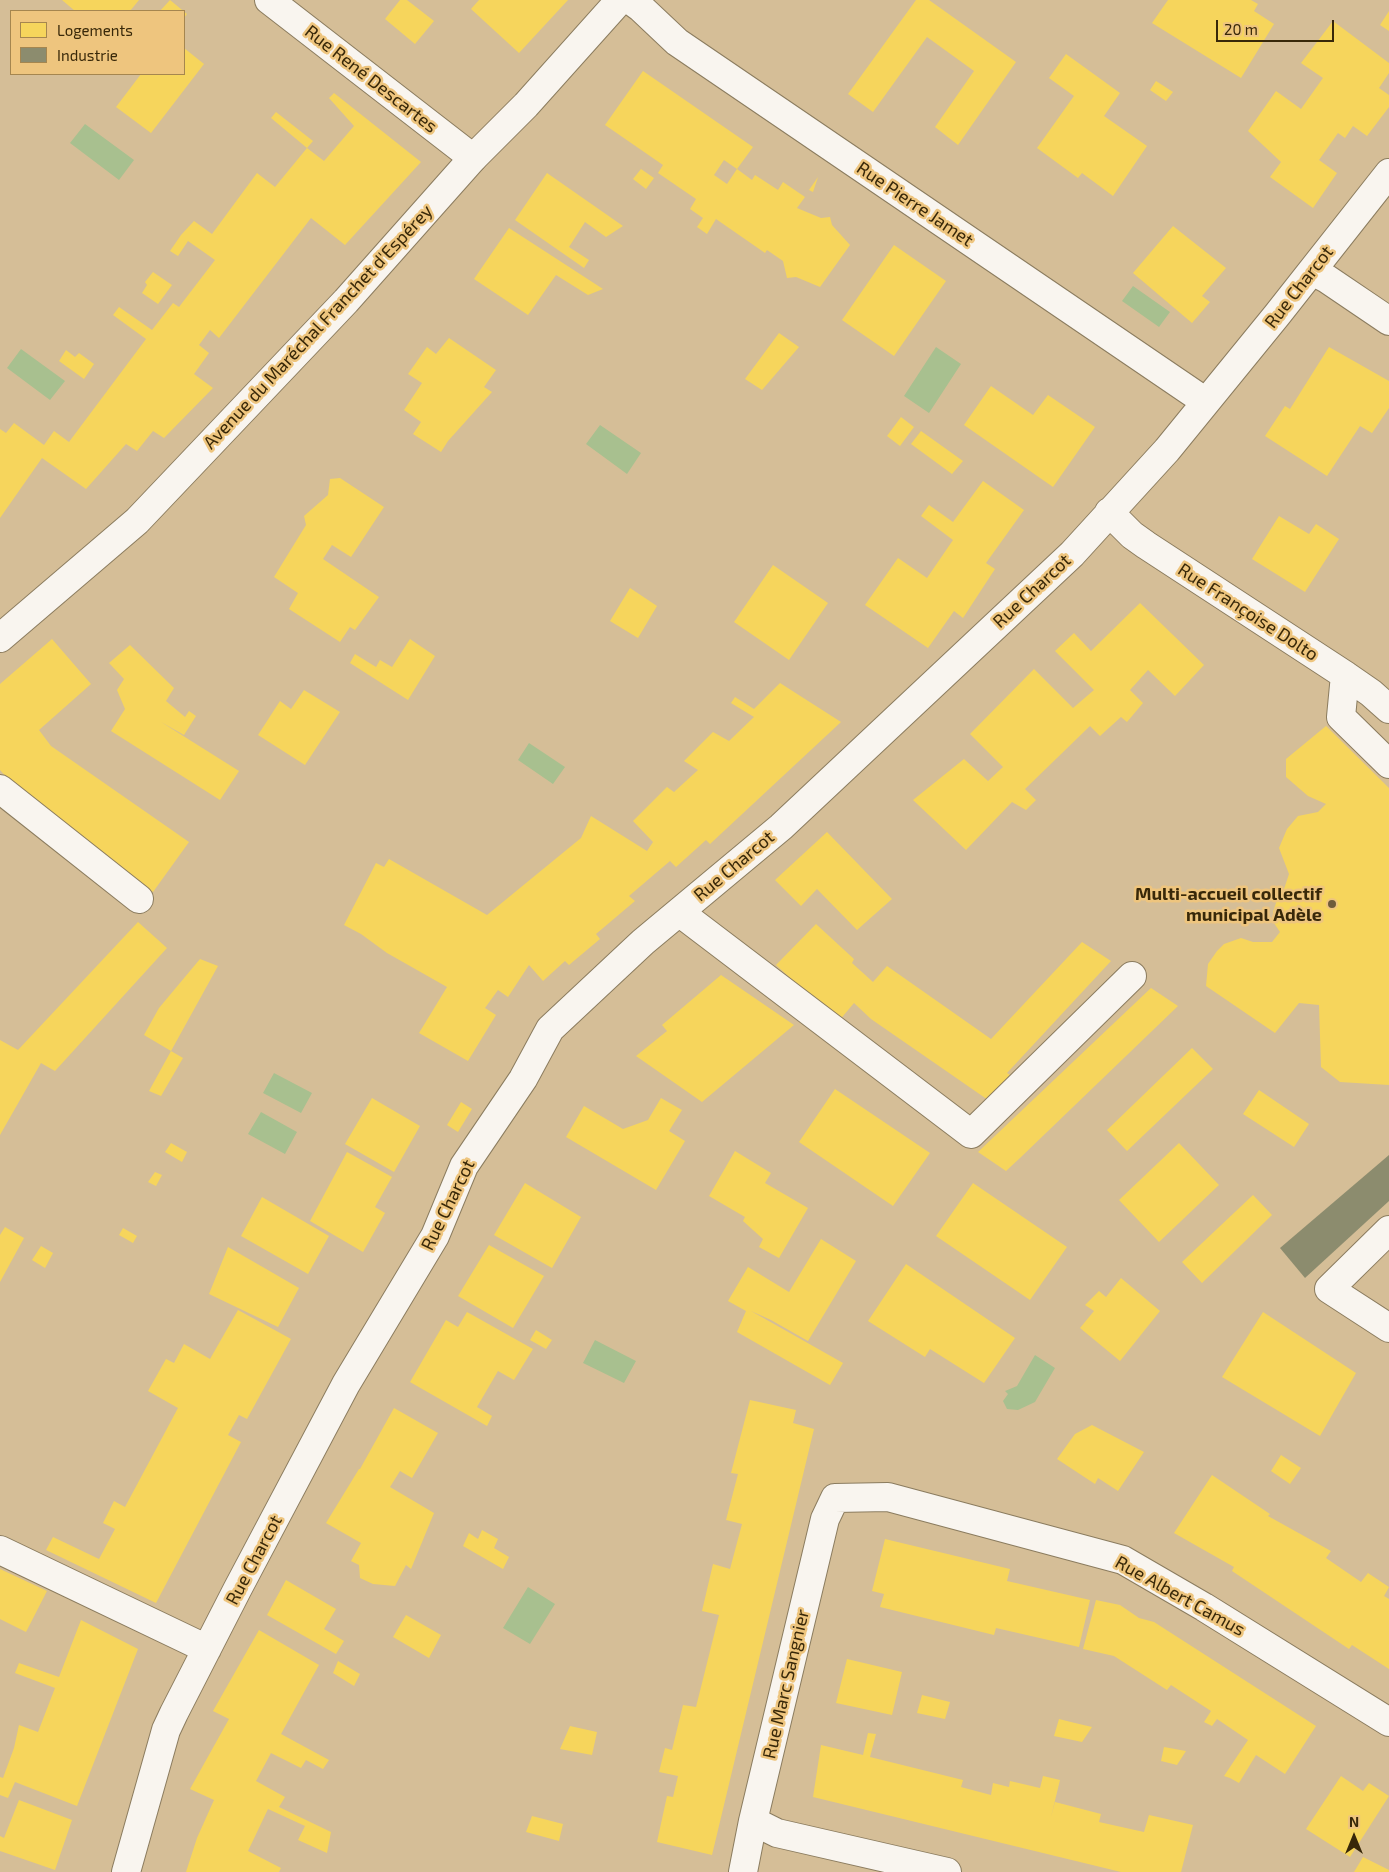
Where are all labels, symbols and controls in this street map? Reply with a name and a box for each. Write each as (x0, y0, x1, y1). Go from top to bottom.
legend (10, 10, 185, 75)
scale bar (1219, 10, 1336, 42)
text: 20 m (1224, 20, 1258, 38)
text: Logements (57, 21, 133, 39)
street label: Rue René Descartes (300, 21, 442, 137)
text: Industrie (57, 46, 118, 64)
street label: Rue Pierre Jamet (853, 157, 977, 251)
street label: Avenue du Maréchal Franchet d'Espérey (199, 200, 437, 454)
street label: Rue Charcot (1260, 242, 1338, 332)
street label: Rue Charcot (989, 550, 1075, 632)
street label: Rue Françoise Dolto (1174, 559, 1322, 665)
street label: Rue Charcot (689, 826, 779, 906)
place label: Multi-accueil collectif municipal Adèle (1135, 883, 1322, 926)
marker: Multi-accueil collectif municipal Adèle (1326, 898, 1338, 910)
street label: Rue Charcot (417, 1156, 479, 1254)
street label: Rue Charcot (221, 1512, 287, 1608)
street label: Rue Albert Camus (1111, 1551, 1249, 1641)
street label: Rue Marc Sangnier (758, 1607, 814, 1761)
north arrow (1329, 1812, 1379, 1862)
text: N (1349, 1813, 1359, 1830)

